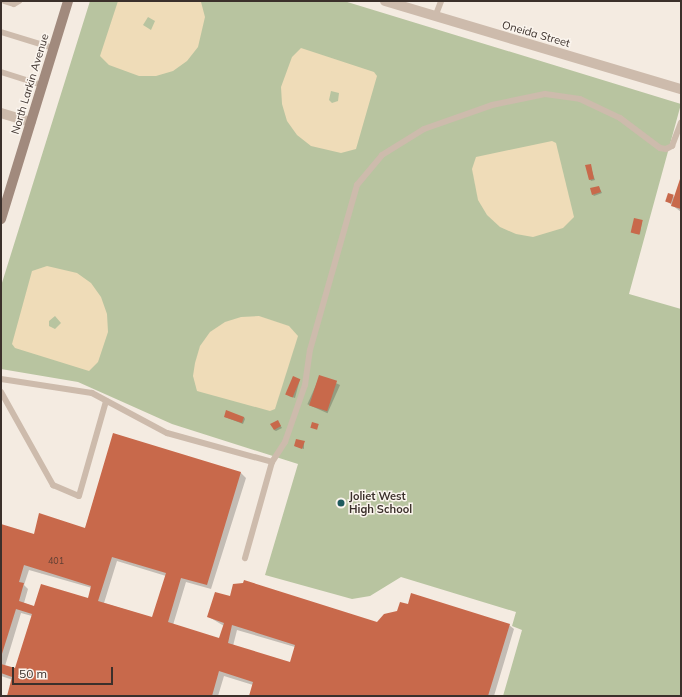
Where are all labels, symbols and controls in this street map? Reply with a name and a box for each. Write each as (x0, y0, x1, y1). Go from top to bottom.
street label: Oneida Street (501, 18, 571, 50)
street label: North Larkin Avenue (8, 32, 52, 136)
place label: Joliet West High School (349, 490, 412, 516)
marker: Joliet West High School (336, 498, 346, 508)
house number: 401 (48, 556, 64, 566)
scale bar (14, 659, 115, 685)
text: 50 m (19, 666, 47, 681)

